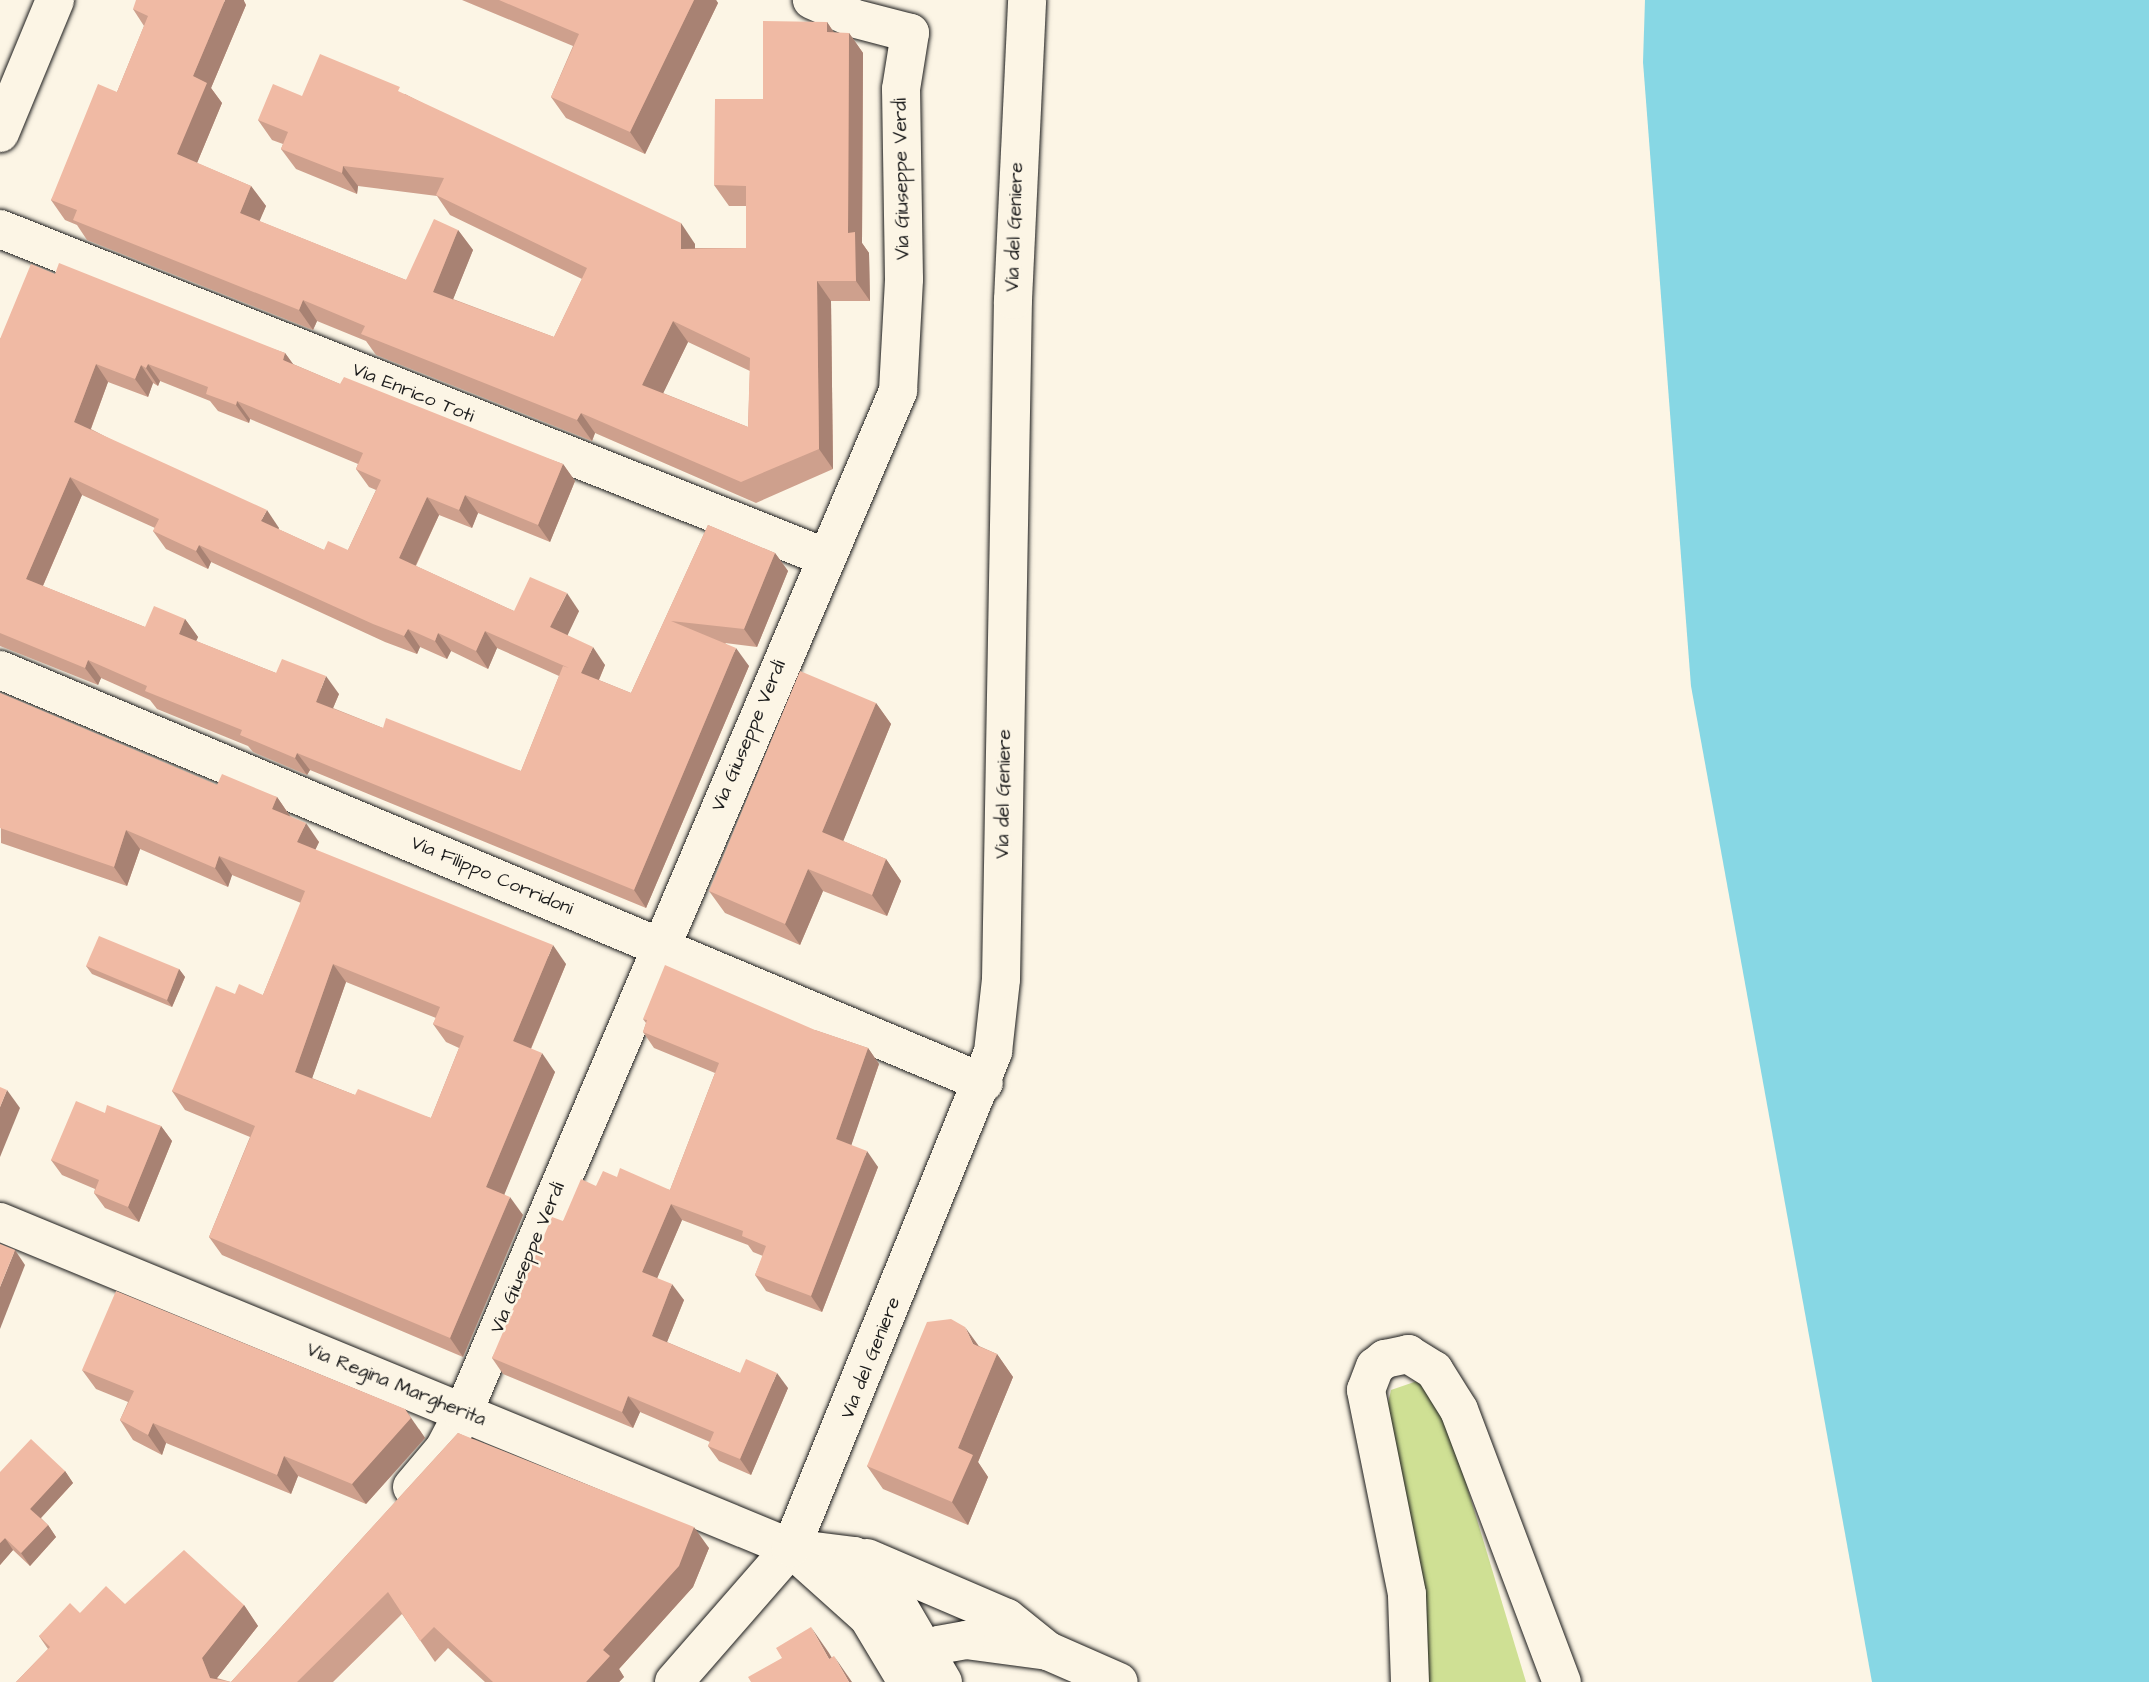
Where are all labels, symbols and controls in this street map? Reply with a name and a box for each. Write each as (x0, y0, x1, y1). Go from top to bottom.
street label: Via Giuseppe Verdi (889, 98, 915, 260)
street label: Via del Geniere (1001, 162, 1029, 292)
street label: Via Enrico Toti (349, 358, 477, 428)
street label: Via Giuseppe Verdi (707, 657, 791, 815)
street label: Via del Geniere (991, 729, 1017, 859)
street label: Via Filippo Corridoni (407, 831, 577, 921)
street label: Via Giuseppe Verdi (486, 1179, 570, 1337)
street label: Via del Geniere (836, 1294, 906, 1422)
street label: Via Regina Margherita (303, 1339, 489, 1431)

